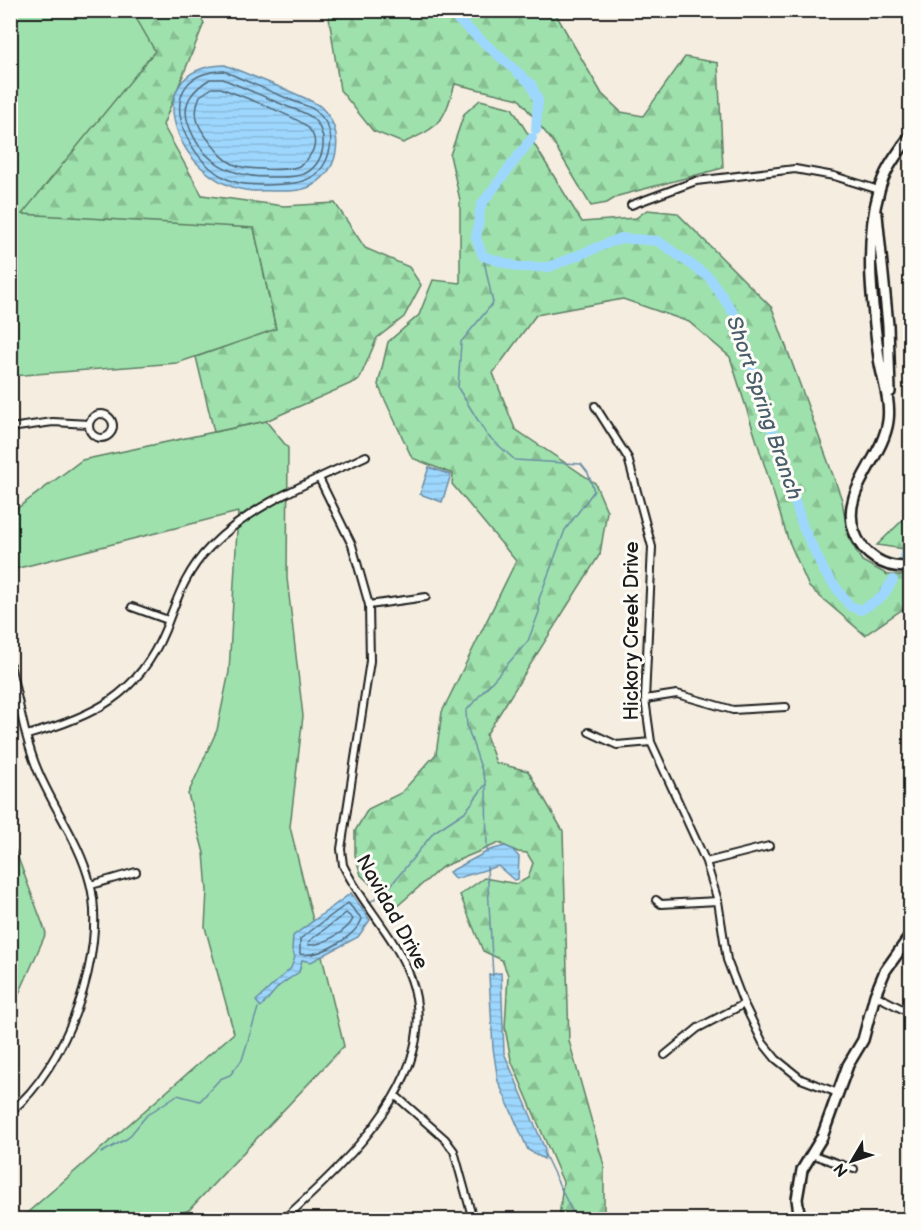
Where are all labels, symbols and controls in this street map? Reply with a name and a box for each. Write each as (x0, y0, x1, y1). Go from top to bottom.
water label: Short Spring Branch (721, 313, 807, 504)
street label: Hickory Creek Drive (620, 541, 644, 721)
street label: Navidad Drive (351, 851, 433, 974)
north arrow (822, 1131, 882, 1191)
text: N (830, 1159, 853, 1180)

